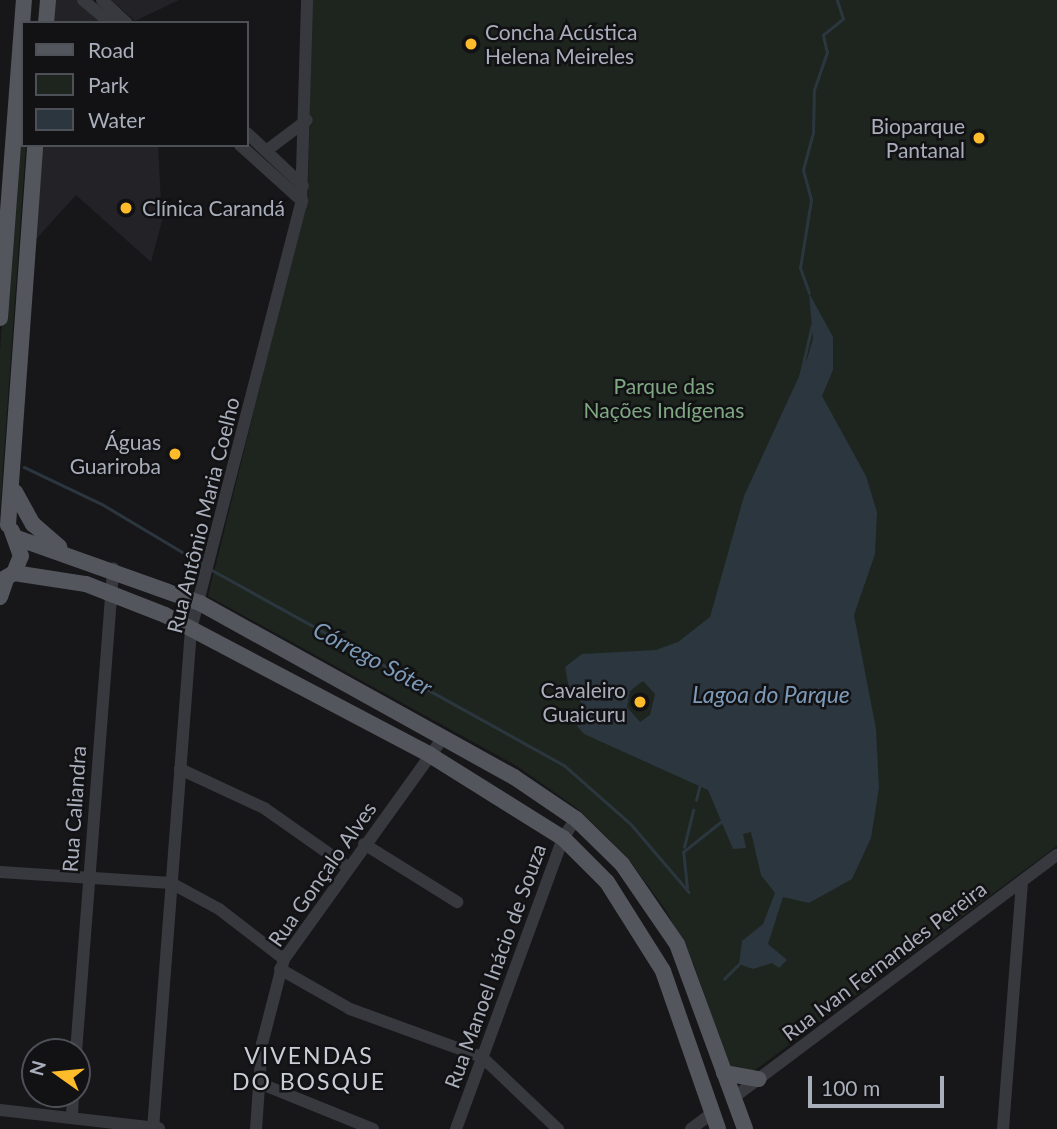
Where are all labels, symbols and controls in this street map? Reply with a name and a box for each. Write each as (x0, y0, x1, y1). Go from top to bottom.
place label: Concha Acústica Helena Meireles (485, 19, 638, 69)
legend (21, 21, 248, 147)
marker: Concha Acústica Helena Meireles (463, 36, 479, 52)
text: Road (88, 37, 135, 62)
text: Park (88, 72, 129, 97)
text: Water (88, 107, 145, 132)
place label: Bioparque Pantanal (871, 113, 965, 163)
marker: Bioparque Pantanal (971, 130, 987, 146)
place label: Clínica Carandá (142, 195, 285, 221)
marker: Clínica Carandá (116, 198, 136, 218)
park label: Parque das Nações Indígenas (584, 373, 744, 423)
street label: Rua Antônio Maria Coelho (161, 394, 245, 636)
place label: Águas Guariroba (70, 429, 161, 479)
marker: Águas Guariroba (167, 446, 183, 462)
water label: Córrego Sóter (309, 615, 437, 701)
place label: Cavaleiro Guaicuru (541, 677, 626, 727)
water label: Lagoa do Parque (692, 680, 850, 708)
marker: Cavaleiro Guaicuru (632, 694, 648, 710)
street label: Rua Caliandra (57, 745, 91, 873)
street label: Rua Gonçalo Alves (262, 796, 382, 952)
street label: Rua Manoel Inácio de Souza (439, 840, 551, 1092)
street label: Rua Ivan Fernandes Pereira (777, 876, 991, 1046)
north arrow (21, 1038, 91, 1108)
district label: VIVENDAS DO BOSQUE (233, 1041, 385, 1095)
text: N (24, 1058, 50, 1078)
scale bar (812, 1062, 948, 1106)
text: 100 m (821, 1075, 880, 1100)

